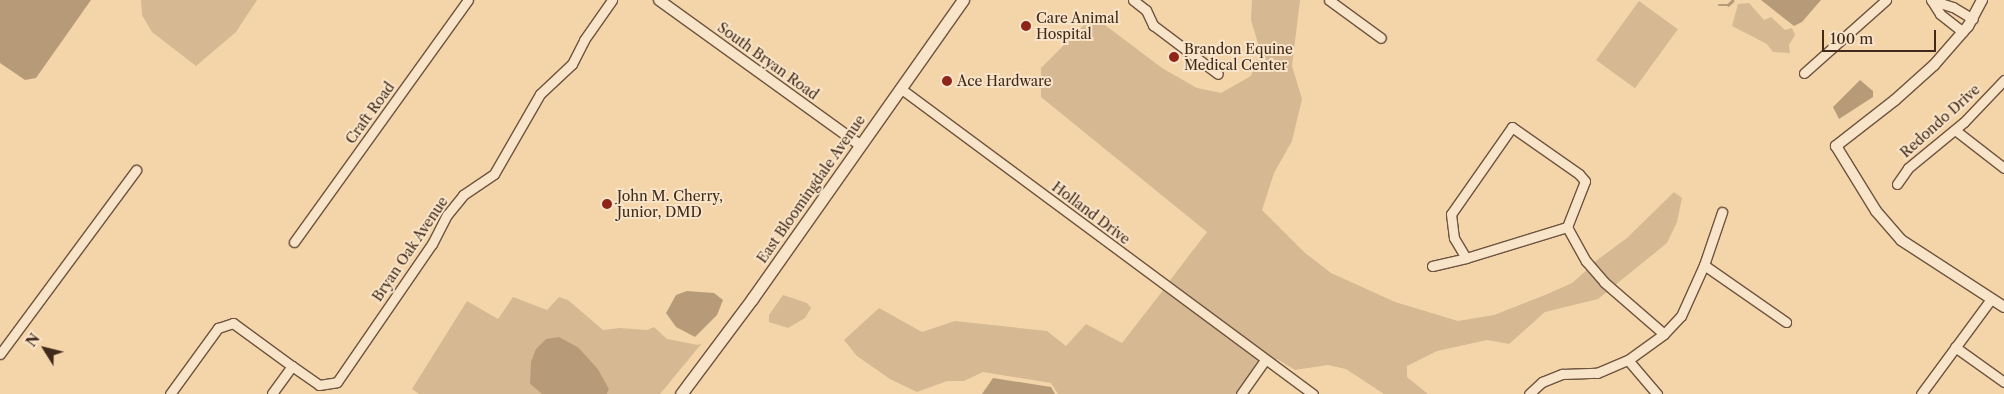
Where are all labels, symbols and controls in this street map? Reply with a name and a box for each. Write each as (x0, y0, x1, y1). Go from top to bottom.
place label: Care Animal Hospital (1036, 10, 1119, 42)
street label: South Bryan Road (714, 19, 822, 103)
marker: Care Animal Hospital (1020, 20, 1032, 32)
scale bar (1824, 20, 1938, 52)
text: 100 m (1830, 29, 1873, 48)
place label: Brandon Equine Medical Center (1184, 41, 1293, 74)
marker: Brandon Equine Medical Center (1168, 51, 1180, 63)
place label: Ace Hardware (957, 73, 1052, 89)
marker: Ace Hardware (941, 75, 953, 87)
street label: Craft Road (342, 79, 398, 147)
street label: Redondo Drive (1897, 81, 1983, 161)
street label: East Bloomingdale Avenue (753, 111, 869, 267)
street label: Holland Drive (1049, 178, 1133, 248)
place label: John M. Cherry, Junior, DMD (617, 188, 723, 220)
street label: Bryan Oak Avenue (368, 193, 452, 305)
marker: John M. Cherry, Junior, DMD (601, 198, 613, 210)
north arrow (20, 324, 70, 374)
text: N (22, 330, 44, 350)

